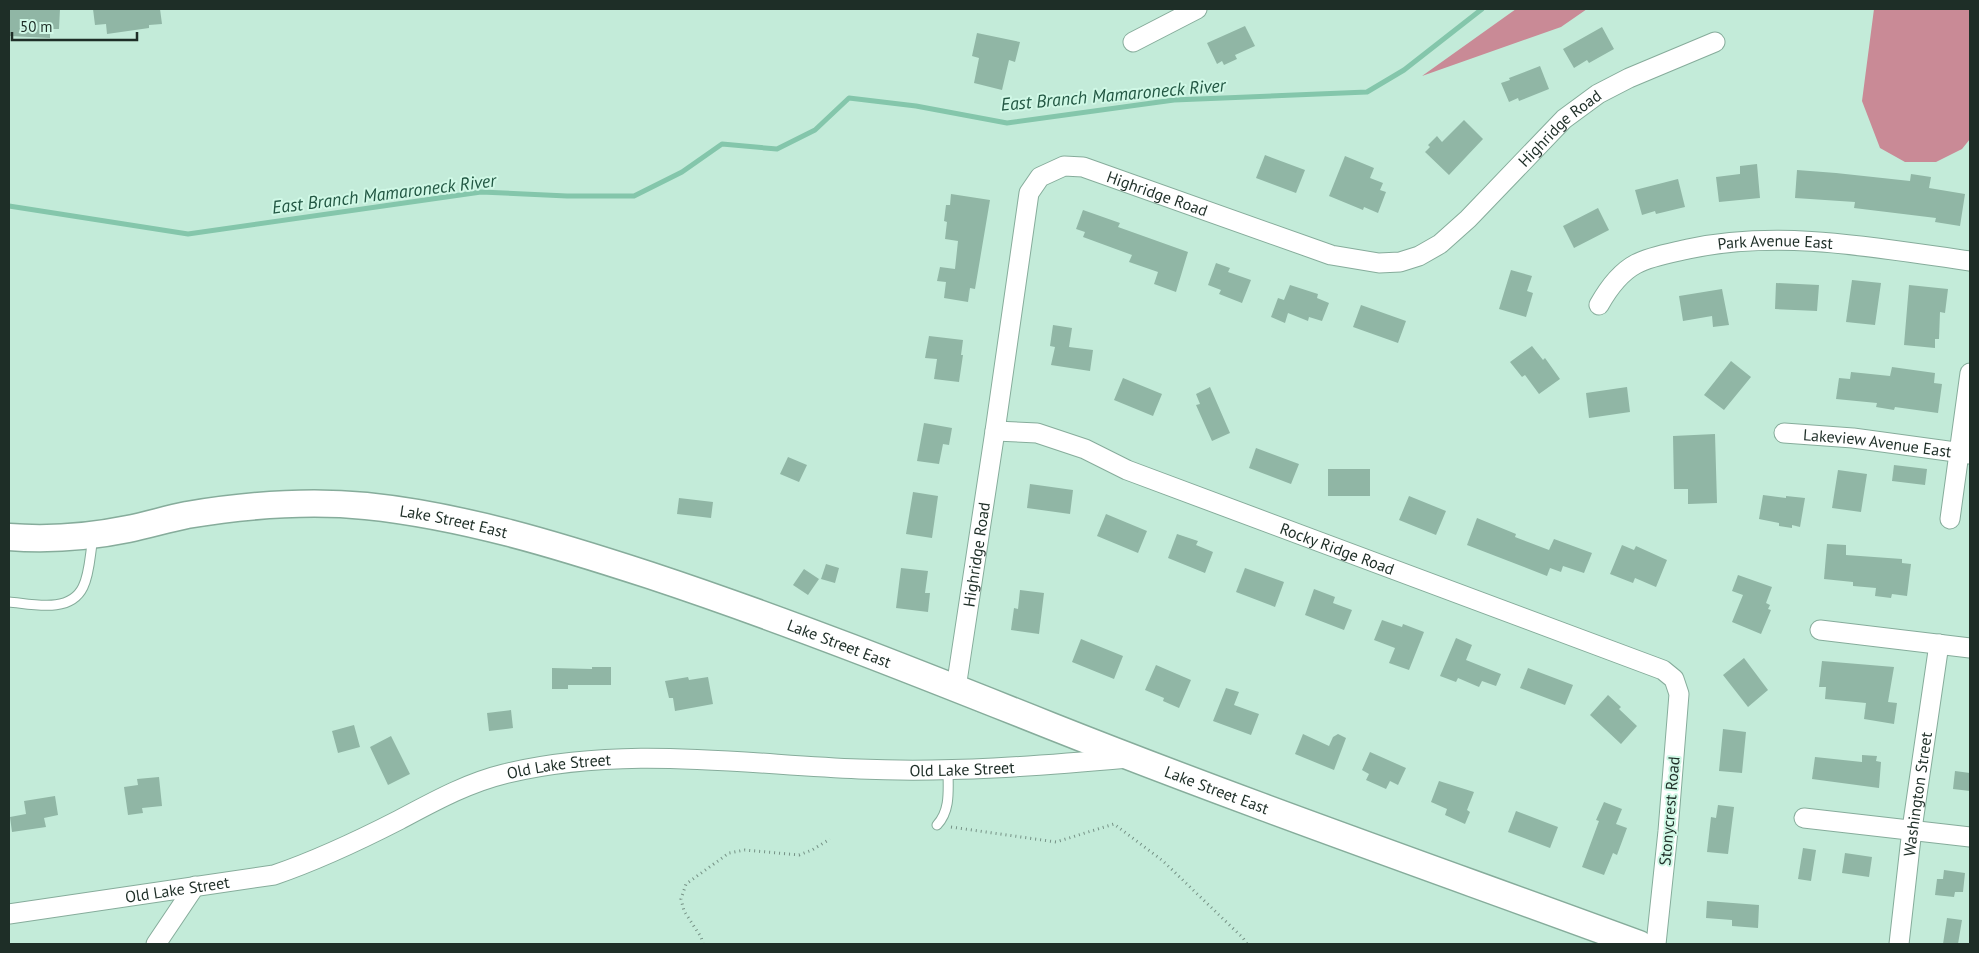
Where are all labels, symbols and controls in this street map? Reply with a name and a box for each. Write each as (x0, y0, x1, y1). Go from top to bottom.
scale bar (12, 10, 138, 42)
text: 50 m (20, 17, 53, 36)
water label: East Branch Mamaroneck River (1000, 73, 1227, 116)
street label: Highridge Road (1514, 85, 1605, 171)
street label: Highridge Road (1104, 166, 1210, 220)
water label: East Branch Mamaroneck River (271, 168, 498, 219)
street label: Park Avenue East (1716, 230, 1834, 254)
street label: Lakeview Avenue East (1803, 424, 1953, 461)
street label: Lake Street East (398, 500, 510, 542)
street label: Highridge Road (958, 501, 994, 608)
street label: Rocky Ridge Road (1277, 518, 1397, 579)
street label: Lake Street East (784, 614, 895, 672)
street label: Washington Street (1899, 730, 1936, 857)
street label: Old Lake Street (505, 749, 612, 783)
street label: Stonycrest Road (1654, 756, 1684, 866)
street label: Old Lake Street (909, 757, 1016, 780)
street label: Lake Street East (1162, 761, 1272, 819)
street label: Old Lake Street (124, 872, 231, 907)

